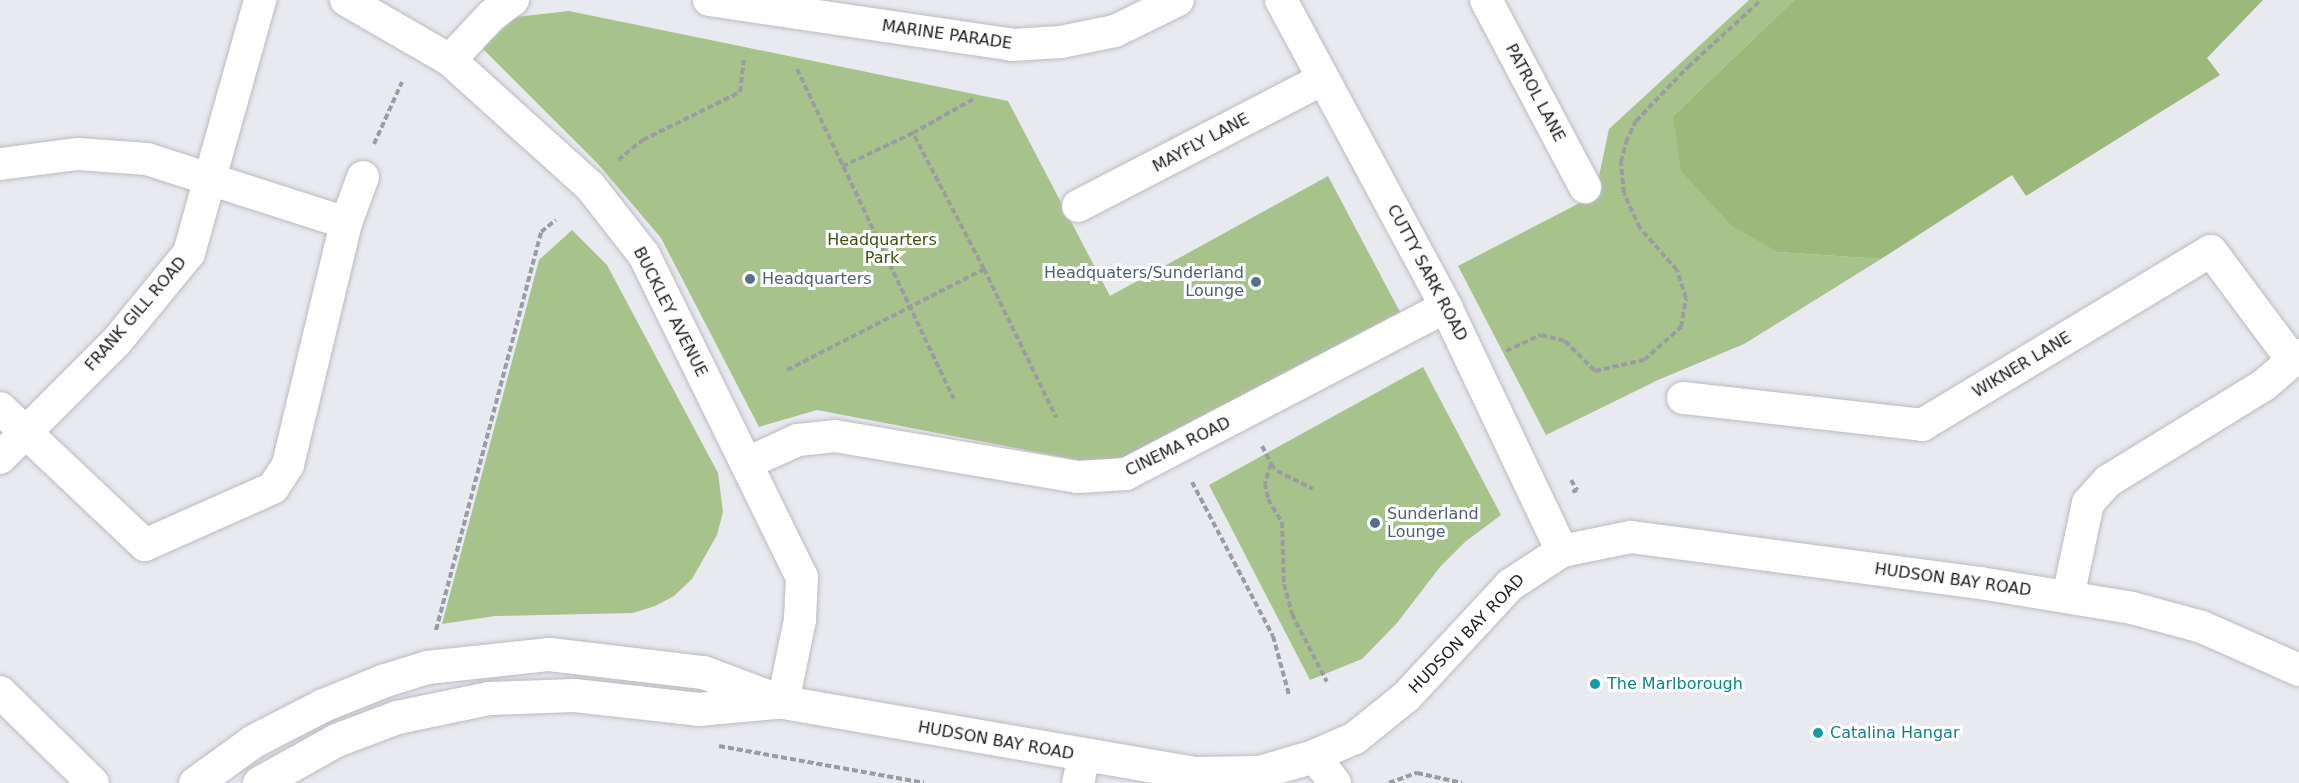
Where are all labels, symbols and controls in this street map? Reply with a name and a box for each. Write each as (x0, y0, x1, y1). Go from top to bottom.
street label: MARINE PARADE (881, 16, 1013, 54)
street label: PATROL LANE (1501, 41, 1569, 145)
street label: MAYFLY LANE (1150, 110, 1252, 176)
street label: CUTTY SARK ROAD (1383, 201, 1471, 345)
park label: Headquarters Park (827, 230, 937, 268)
street label: BUCKLEY AVENUE (629, 244, 711, 380)
street label: FRANK GILL ROAD (81, 253, 191, 375)
place label: Headquaters/Sunderland Lounge (1044, 263, 1244, 301)
place label: Headquarters (762, 269, 872, 289)
marker: Headquarters (743, 272, 757, 286)
marker: Headquaters/Sunderland Lounge (1249, 275, 1263, 289)
street label: WIKNER LANE (1969, 328, 2075, 402)
street label: CINEMA ROAD (1122, 413, 1234, 481)
place label: Sunderland Lounge (1387, 504, 1479, 542)
marker: Sunderland Lounge (1368, 516, 1382, 530)
street label: HUDSON BAY ROAD (1873, 559, 2033, 601)
street label: HUDSON BAY ROAD (1405, 570, 1529, 698)
place label: The Marlborough (1607, 674, 1743, 694)
marker: The Marlborough (1588, 677, 1602, 691)
street label: HUDSON BAY ROAD (916, 718, 1076, 764)
place label: Catalina Hangar (1830, 723, 1959, 743)
marker: Catalina Hangar (1811, 726, 1825, 740)

